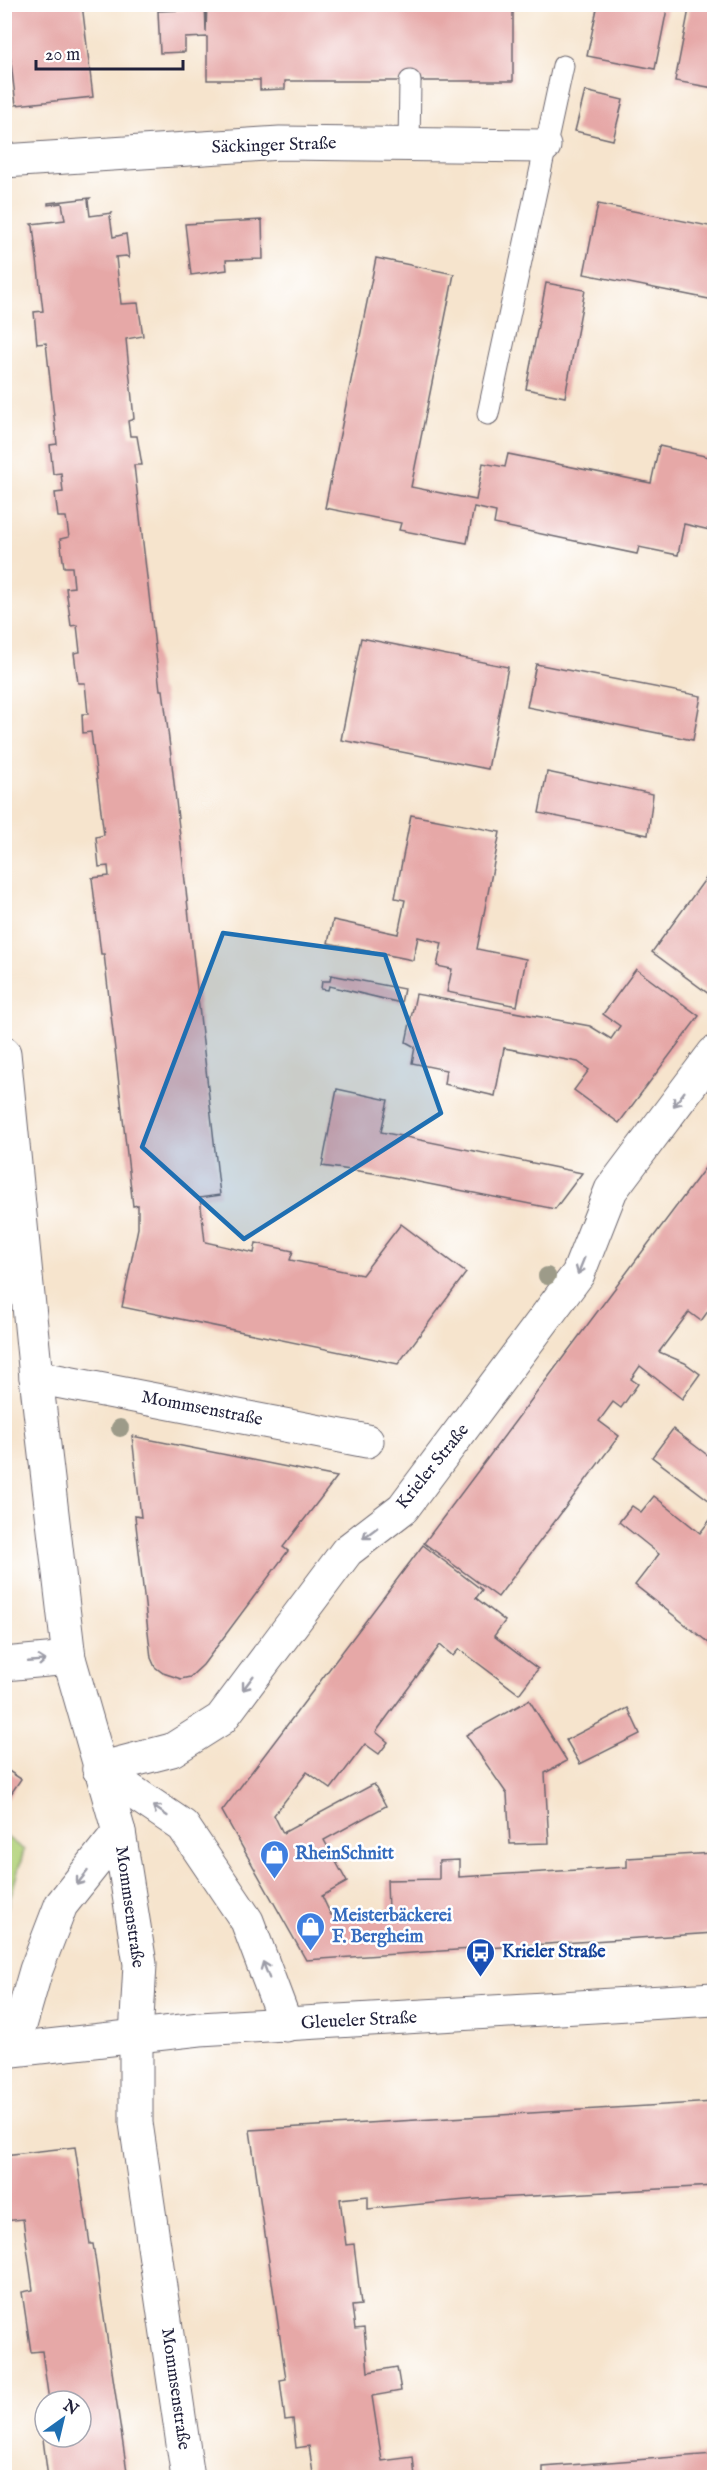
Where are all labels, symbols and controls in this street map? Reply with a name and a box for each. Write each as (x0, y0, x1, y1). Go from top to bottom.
scale bar (36, 33, 183, 71)
text: 20 m (45, 44, 80, 67)
street label: Säckinger Straße (211, 132, 337, 160)
one-way arrow (673, 1091, 686, 1107)
one-way arrow (575, 1256, 586, 1275)
street label: Mommsenstraße (139, 1386, 265, 1432)
street label: Krieler Straße (391, 1420, 475, 1514)
one-way arrow (363, 1526, 379, 1539)
one-way arrow (26, 1655, 46, 1666)
one-way arrow (242, 1675, 254, 1691)
one-way arrow (152, 1805, 168, 1817)
shop icon: RheinSchnitt (258, 1838, 290, 1880)
place label: RheinSchnitt (295, 1843, 395, 1866)
street label: Mommsenstraße (109, 1845, 149, 1969)
one-way arrow (76, 1870, 89, 1886)
place label: Meisterbäckerei F. Bergheim (332, 1905, 452, 1949)
shop icon: Meisterbäckerei F. Bergheim (295, 1910, 327, 1952)
bus stop icon: Krieler Straße (465, 1936, 497, 1978)
place label: Krieler Straße (502, 1941, 606, 1964)
one-way arrow (259, 1962, 270, 1980)
street label: Gleueler Straße (300, 2006, 418, 2036)
street label: Mommsenstraße (155, 2327, 195, 2451)
north arrow (33, 2389, 93, 2449)
text: N (58, 2396, 82, 2420)

